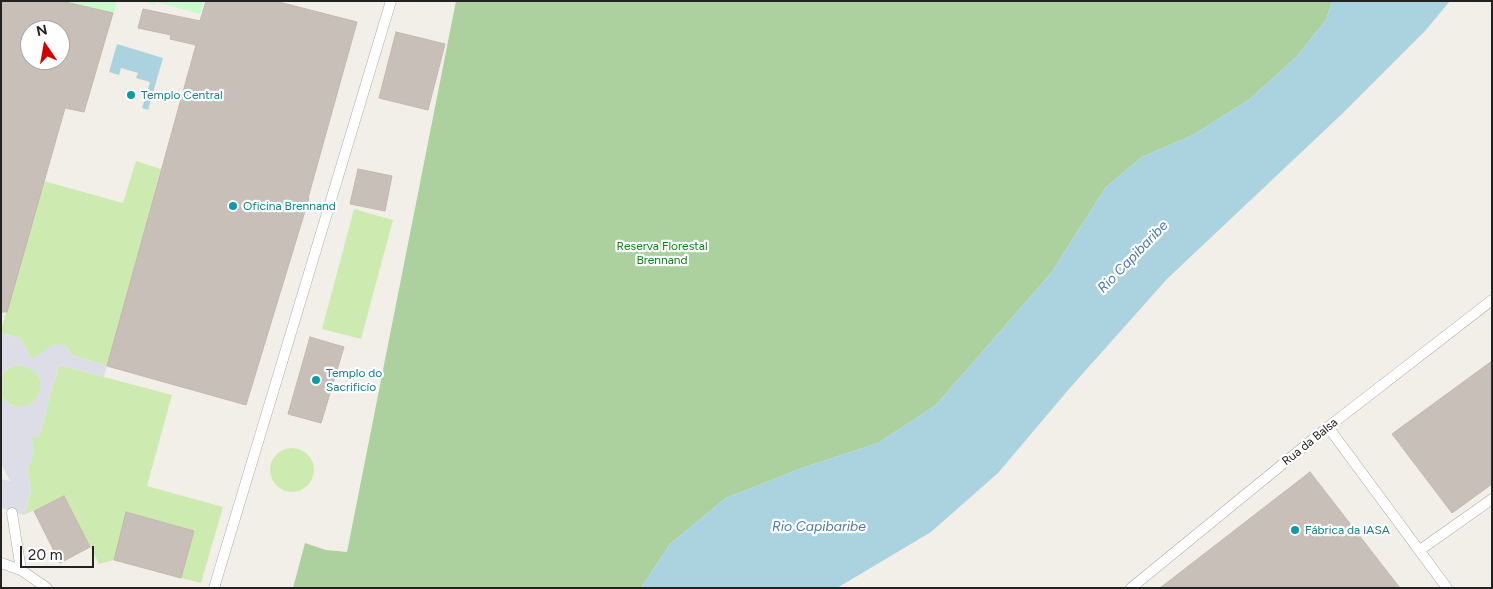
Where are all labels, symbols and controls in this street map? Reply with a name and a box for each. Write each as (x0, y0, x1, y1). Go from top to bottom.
north arrow (20, 20, 70, 70)
text: N (35, 21, 49, 40)
place label: Templo Central (141, 88, 223, 102)
marker: Templo Central (125, 89, 137, 101)
place label: Oficina Brennand (243, 199, 336, 213)
marker: Oficina Brennand (227, 200, 239, 212)
water label: Rio Capibaribe (1094, 217, 1172, 297)
park label: Reserva Florestal Brennand (616, 239, 708, 267)
place label: Templo do Sacrificío (326, 366, 382, 394)
marker: Templo do Sacrificío (310, 374, 322, 386)
street label: Rua da Balsa (1279, 415, 1341, 469)
water label: Rio Capibaribe (772, 519, 866, 535)
place label: Fábrica da IASA (1305, 523, 1390, 537)
marker: Fábrica da IASA (1289, 524, 1301, 536)
scale bar (22, 536, 96, 568)
text: 20 m (28, 546, 62, 564)

